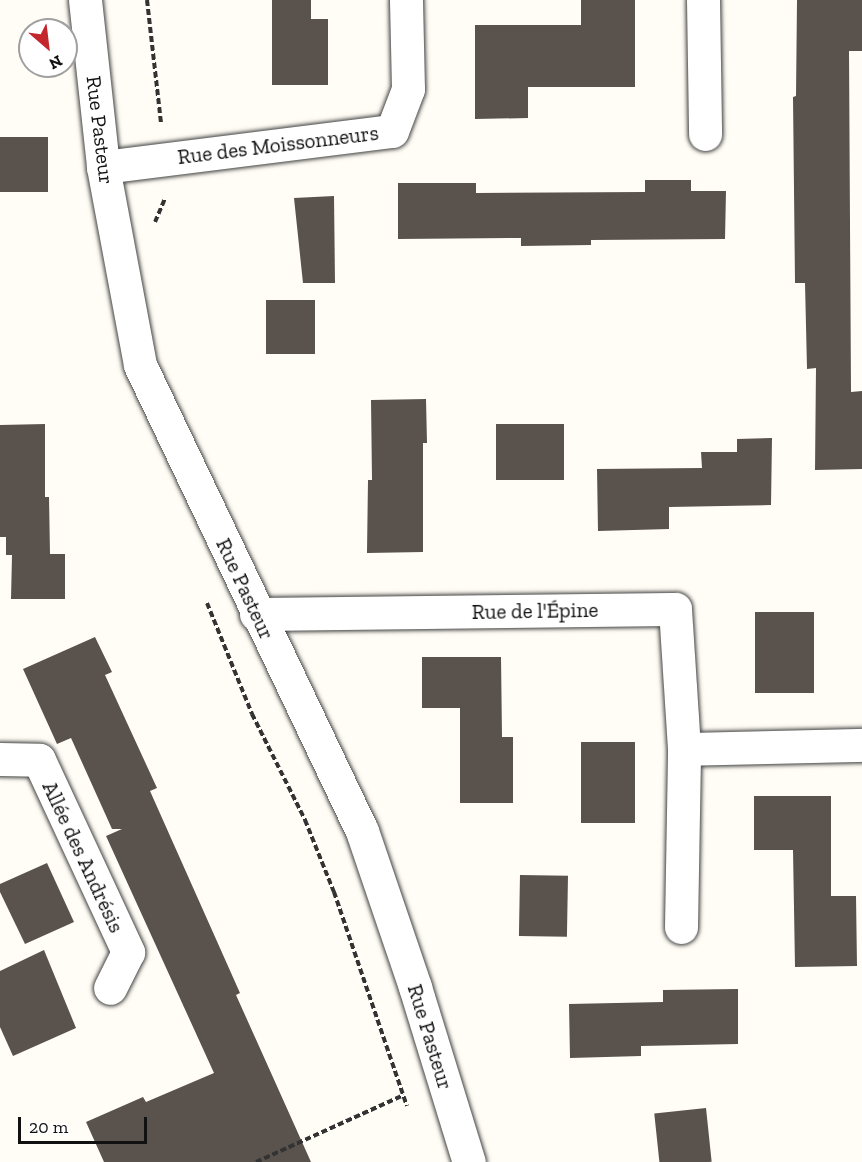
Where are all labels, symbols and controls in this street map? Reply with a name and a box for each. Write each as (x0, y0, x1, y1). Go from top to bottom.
north arrow (18, 18, 78, 78)
text: N (46, 51, 66, 74)
street label: Rue Pasteur (81, 74, 119, 186)
street label: Rue des Moissonneurs (176, 120, 380, 170)
street label: Rue Pasteur (211, 534, 279, 644)
street label: Rue de l'Épine (471, 597, 599, 625)
street label: Allée des Andrésis (37, 777, 129, 937)
street label: Rue Pasteur (402, 981, 458, 1093)
scale bar (21, 1105, 150, 1143)
text: 20 m (29, 1116, 68, 1138)

